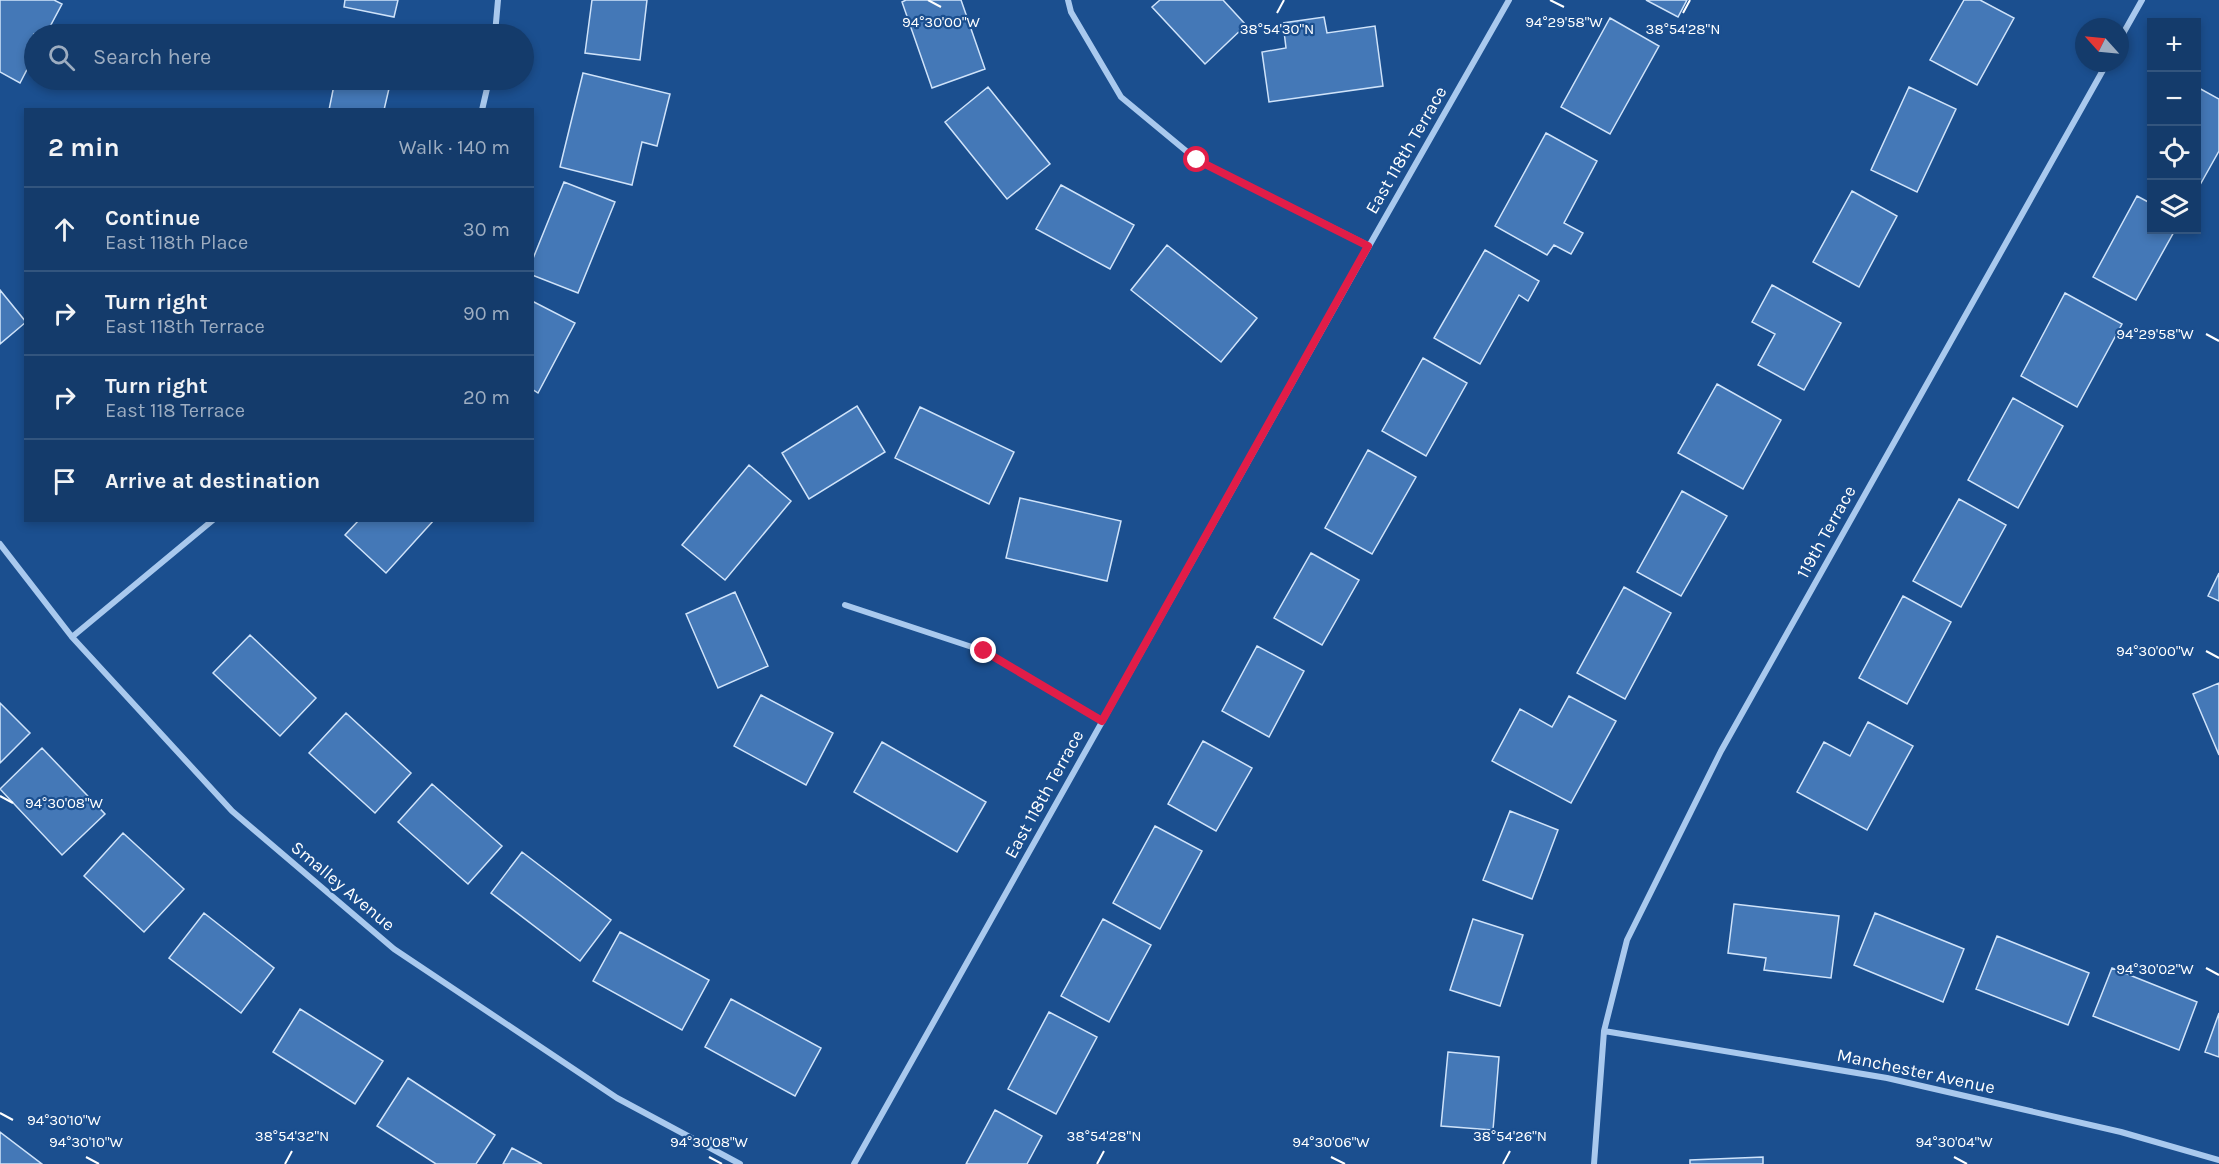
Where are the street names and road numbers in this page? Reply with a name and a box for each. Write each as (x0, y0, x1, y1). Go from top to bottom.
street label: East 118th Terrace (1361, 82, 1451, 218)
street label: 119th Terrace (1792, 482, 1860, 582)
street label: East 118th Terrace (1000, 726, 1088, 862)
street label: Smalley Avenue (287, 836, 399, 936)
street label: Manchester Avenue (1835, 1044, 1997, 1098)

